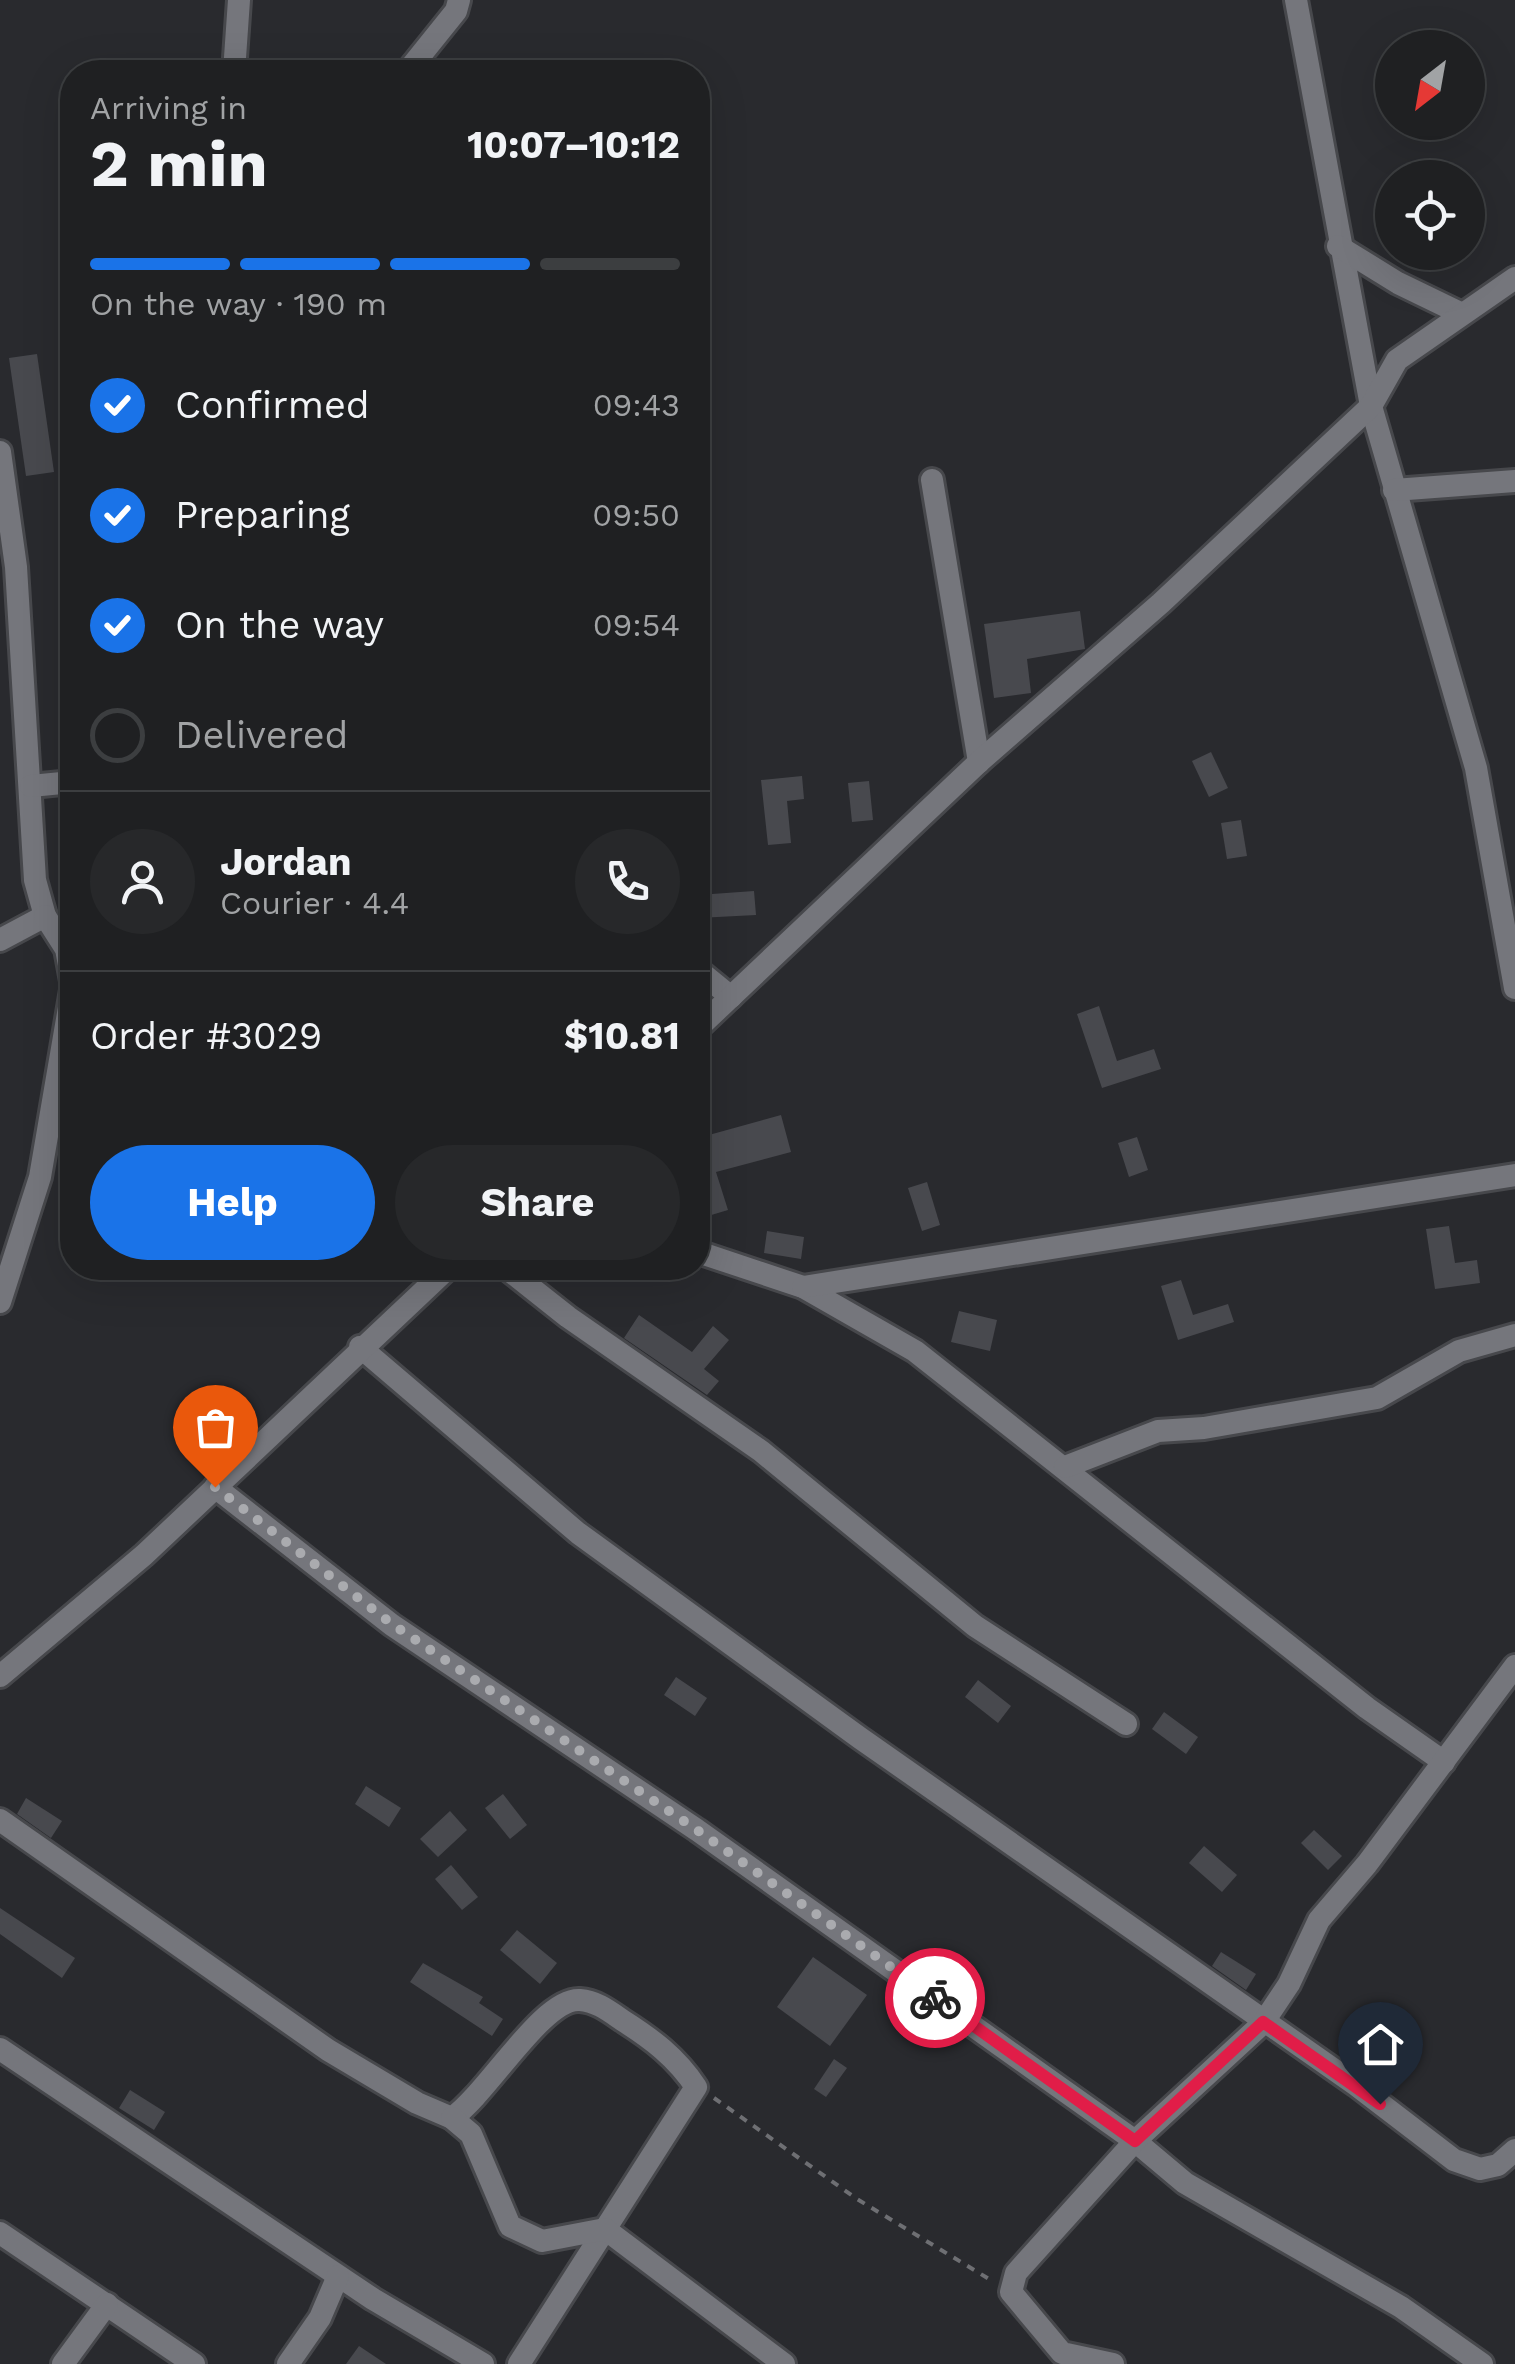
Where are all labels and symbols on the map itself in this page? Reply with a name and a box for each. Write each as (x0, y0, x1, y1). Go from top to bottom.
north arrow (1375, 30, 1485, 140)
pin (173, 1385, 258, 1488)
courier (885, 1948, 985, 2048)
pin (1338, 2002, 1423, 2105)

